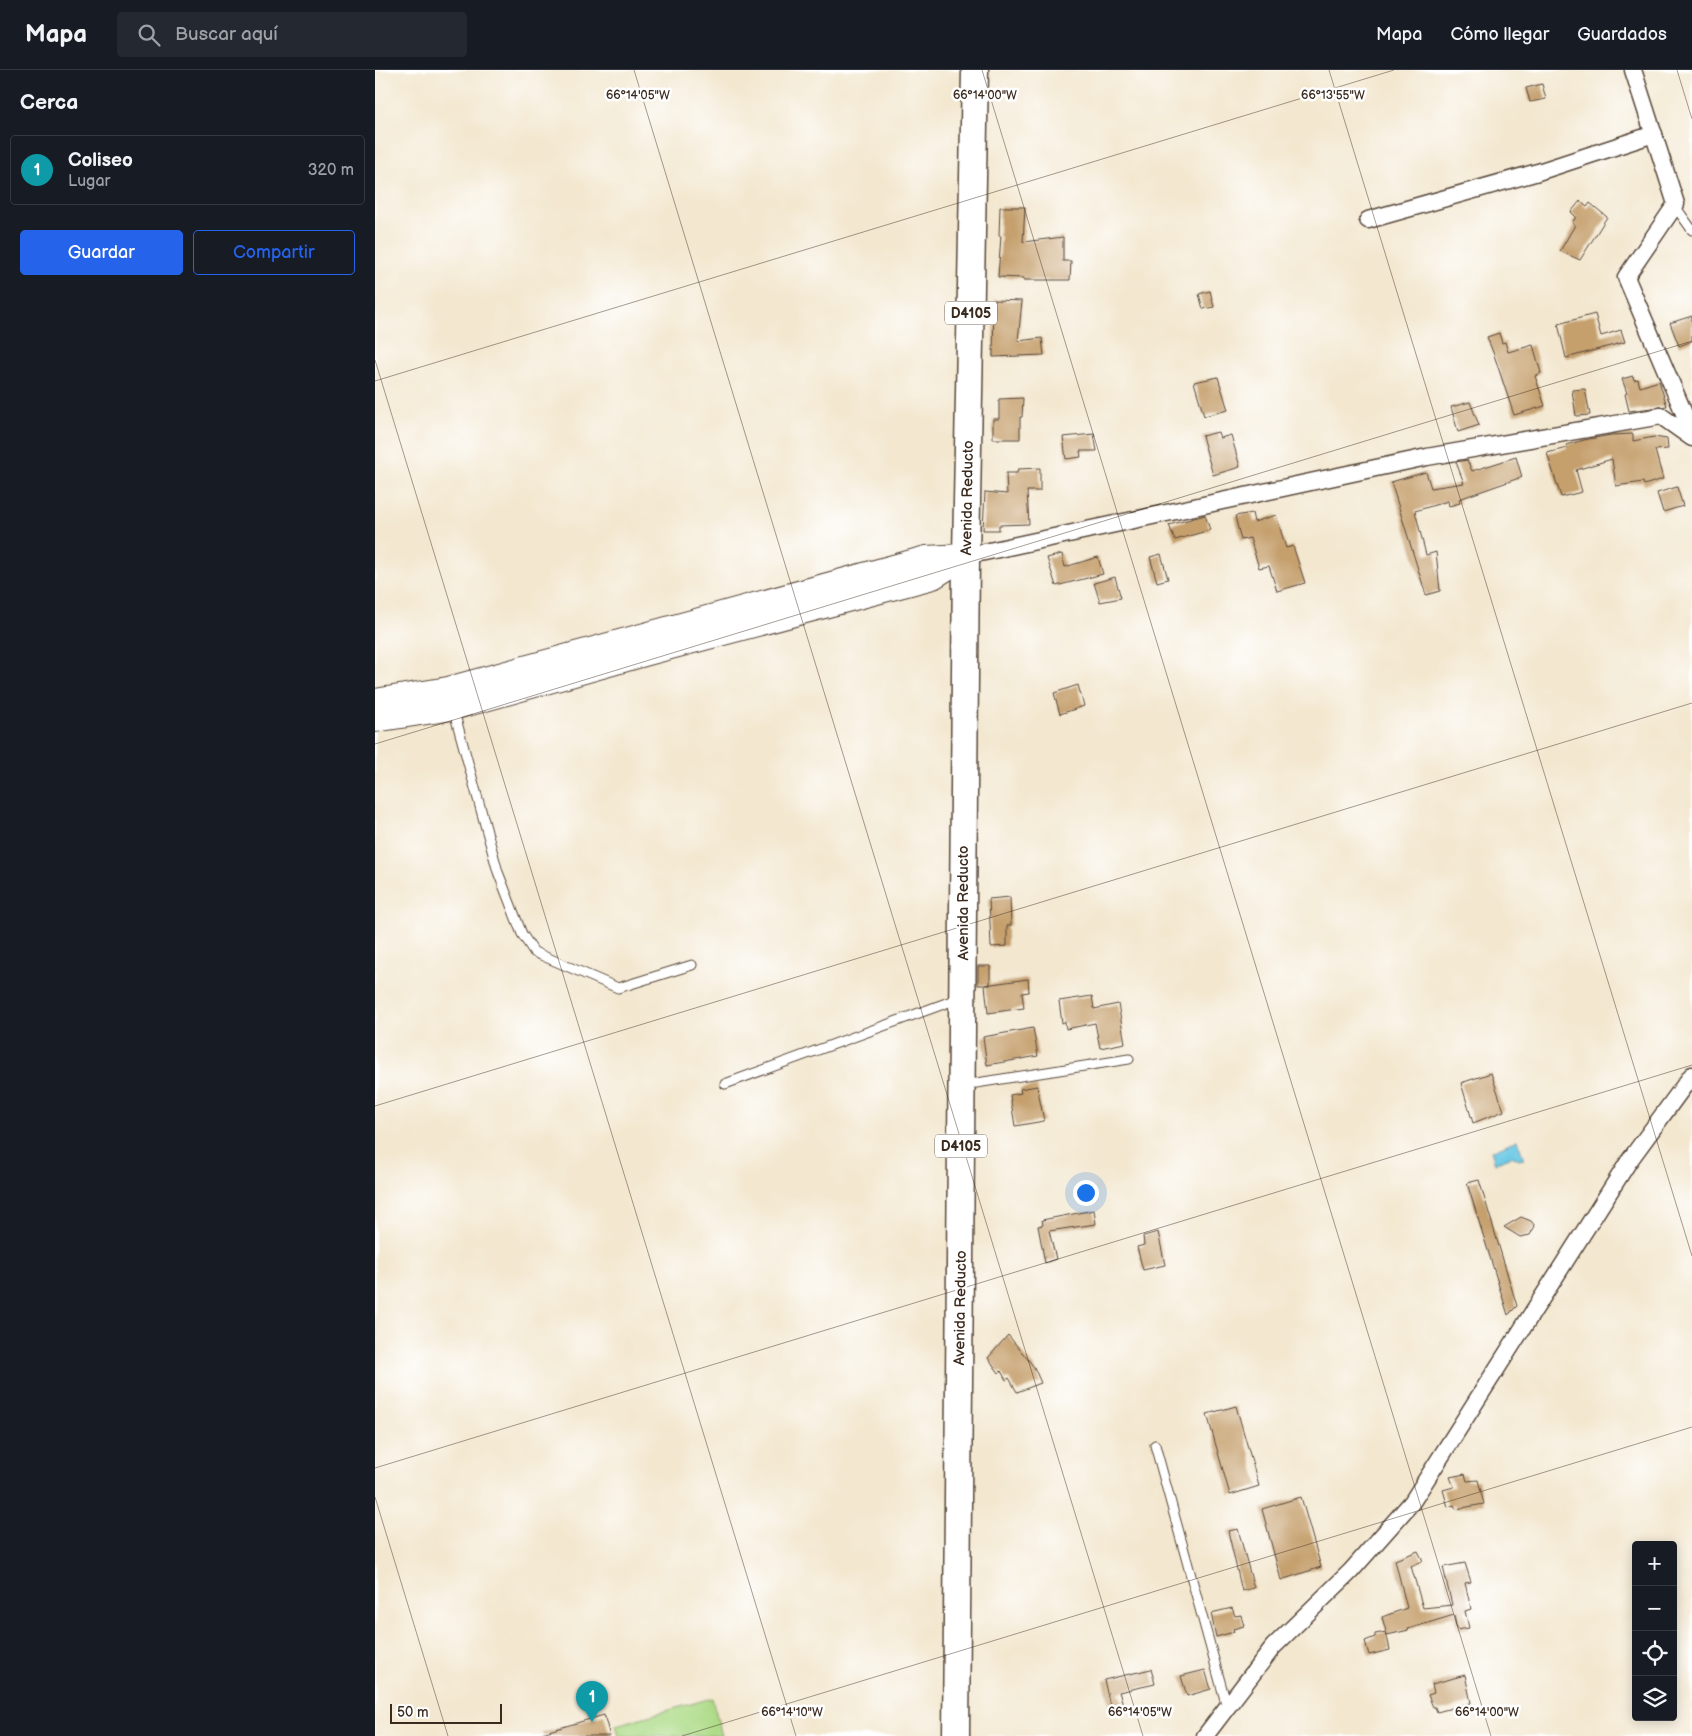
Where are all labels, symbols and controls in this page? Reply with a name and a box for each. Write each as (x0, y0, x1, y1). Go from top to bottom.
search box (117, 12, 467, 57)
text: Mapa (25, 20, 87, 49)
icon: search (135, 21, 163, 49)
text: Buscar aquí (175, 23, 278, 46)
text: Mapa (1376, 24, 1422, 45)
text: Cómo llegar (1450, 24, 1549, 45)
text: Guardados (1577, 24, 1667, 45)
text: 66°14'05"W (606, 88, 670, 103)
text: 66°14'00"W (953, 88, 1017, 103)
text: 66°13'55"W (1301, 88, 1365, 103)
text: Cerca (20, 90, 78, 115)
text: Coliseo (68, 149, 133, 172)
text: 1 (34, 161, 40, 180)
text: 320 m (308, 161, 354, 180)
text: Lugar (68, 172, 110, 191)
button: Guardar (20, 230, 183, 275)
button: Compartir (193, 230, 355, 275)
road number: D4105 (945, 302, 997, 324)
street label: Avenida Reducto (957, 440, 978, 556)
street label: Avenida Reducto (954, 846, 973, 960)
road number: D4105 (935, 1134, 987, 1158)
your location (1073, 1180, 1099, 1206)
street label: Avenida Reducto (950, 1250, 971, 1366)
map controls (1632, 1541, 1677, 1721)
button: + (1632, 1541, 1677, 1586)
button: − (1632, 1586, 1677, 1631)
button: locate (1632, 1631, 1677, 1676)
button: layers (1632, 1676, 1677, 1721)
pin: 1 (576, 1681, 608, 1722)
scale bar (390, 1701, 503, 1724)
text: 50 m (397, 1704, 429, 1721)
text: 66°14'10"W (761, 1705, 823, 1720)
text: 66°14'05"W (1108, 1705, 1172, 1720)
text: 66°14'00"W (1455, 1705, 1519, 1720)

